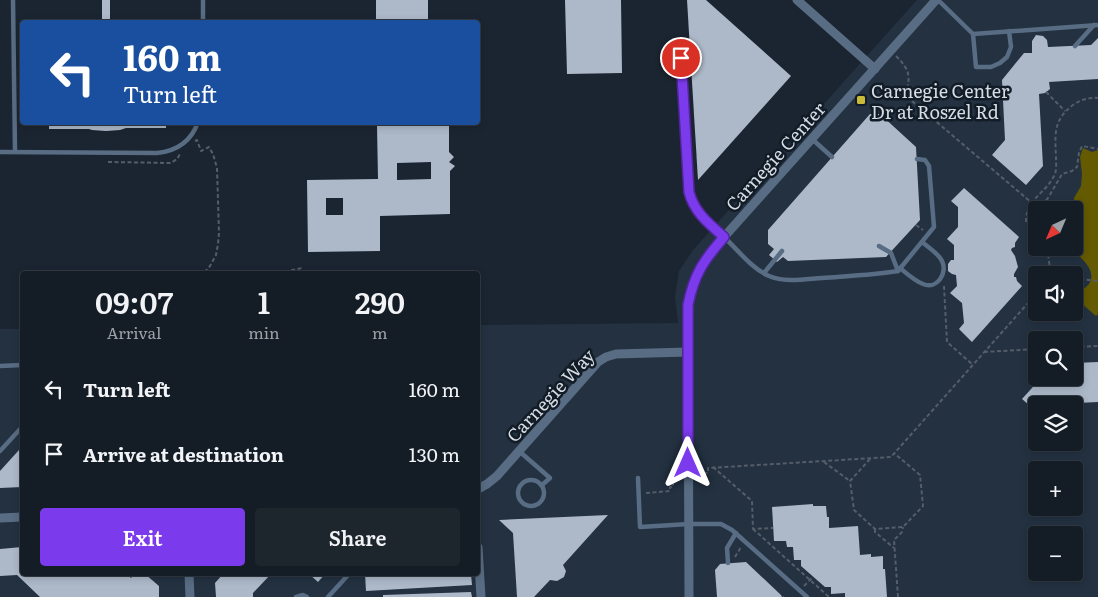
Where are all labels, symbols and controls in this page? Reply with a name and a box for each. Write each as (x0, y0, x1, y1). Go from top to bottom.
text: 160 m (123, 30, 221, 82)
pin (660, 37, 702, 79)
icon: left (40, 40, 105, 105)
icon: arrive (667, 44, 695, 72)
text: Turn left (123, 77, 217, 110)
place label: Carnegie Center Dr at Roszel Rd (871, 77, 1010, 125)
marker: Carnegie Center Dr at Roszel Rd (855, 94, 867, 106)
street label: Carnegie Center (719, 95, 832, 217)
north arrow (1028, 201, 1082, 256)
map controls (1028, 201, 1083, 581)
button: sound (1028, 266, 1083, 321)
text: 09:07 (95, 279, 173, 323)
text: 1 (258, 279, 270, 323)
text: 290 (355, 279, 405, 323)
text: Arrival (107, 320, 161, 344)
text: min (248, 320, 280, 344)
text: m (372, 320, 388, 344)
button: search (1028, 331, 1083, 386)
street label: Carnegie Way (500, 342, 601, 448)
icon: left (40, 375, 68, 403)
text: Turn left (83, 375, 170, 403)
text: 160 m (409, 375, 460, 403)
button: layers (1028, 396, 1083, 451)
position arrow (661, 436, 713, 488)
icon: arrive (40, 440, 68, 468)
text: Arrive at destination (83, 440, 284, 468)
text: 130 m (409, 440, 460, 468)
button: + (1028, 461, 1083, 516)
button: Exit (40, 508, 245, 566)
button: Share (255, 508, 460, 566)
button: − (1028, 526, 1083, 581)

